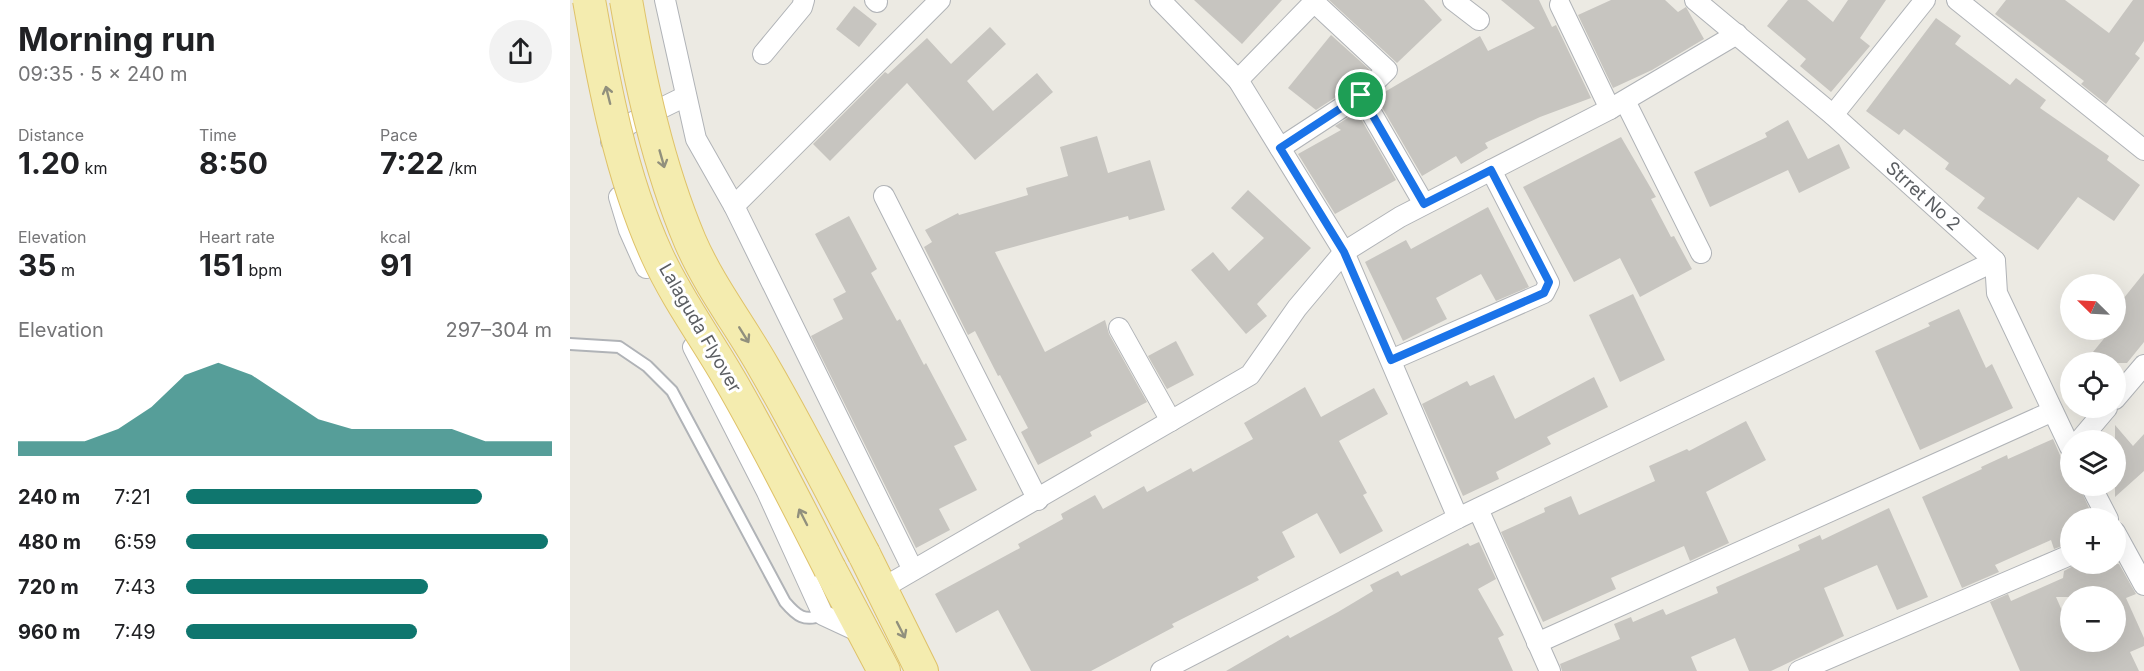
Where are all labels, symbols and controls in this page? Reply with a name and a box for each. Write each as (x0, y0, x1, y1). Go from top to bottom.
text: Morning run (18, 19, 216, 59)
button: share (489, 20, 552, 83)
text: 09:35 · 5 × 240 m (18, 62, 188, 86)
pin (1335, 69, 1386, 120)
icon: arrive (1344, 78, 1377, 111)
one-way arrow (602, 86, 614, 105)
text: Distance (18, 125, 84, 145)
text: Time (199, 125, 237, 145)
text: Pace (380, 125, 418, 145)
text: 1.20 (18, 145, 80, 181)
text: 8:50 (199, 145, 268, 181)
text: 7:22 (380, 145, 444, 181)
one-way arrow (657, 150, 668, 169)
street label: Strret No 2 (1882, 157, 1965, 234)
text: km (80, 158, 107, 178)
text: /km (444, 158, 477, 178)
text: Elevation (18, 227, 87, 247)
text: Heart rate (199, 227, 275, 247)
text: kcal (380, 227, 411, 247)
text: 35 (18, 247, 57, 283)
text: 151 (199, 247, 244, 283)
text: 91 (380, 247, 412, 283)
text: m (57, 260, 75, 280)
text: bpm (244, 260, 282, 280)
street label: Lalaguda Flyover (655, 260, 746, 396)
north arrow (2060, 274, 2126, 340)
map controls (2060, 274, 2126, 652)
text: Elevation (18, 318, 104, 342)
text: 297–304 m (445, 318, 552, 342)
one-way arrow (738, 326, 750, 343)
button: locate (2060, 352, 2126, 418)
button: layers (2060, 430, 2126, 496)
text: 240 m (18, 485, 80, 509)
text: 7:21 (114, 485, 151, 509)
one-way arrow (797, 508, 809, 526)
button: + (2060, 508, 2126, 574)
text: 480 m (18, 530, 81, 554)
text: 6:59 (114, 530, 157, 554)
text: 720 m (18, 575, 79, 599)
text: 7:43 (114, 575, 156, 599)
button: − (2060, 586, 2126, 652)
text: 960 m (18, 620, 80, 644)
text: 7:49 (114, 620, 156, 644)
one-way arrow (896, 621, 908, 639)

